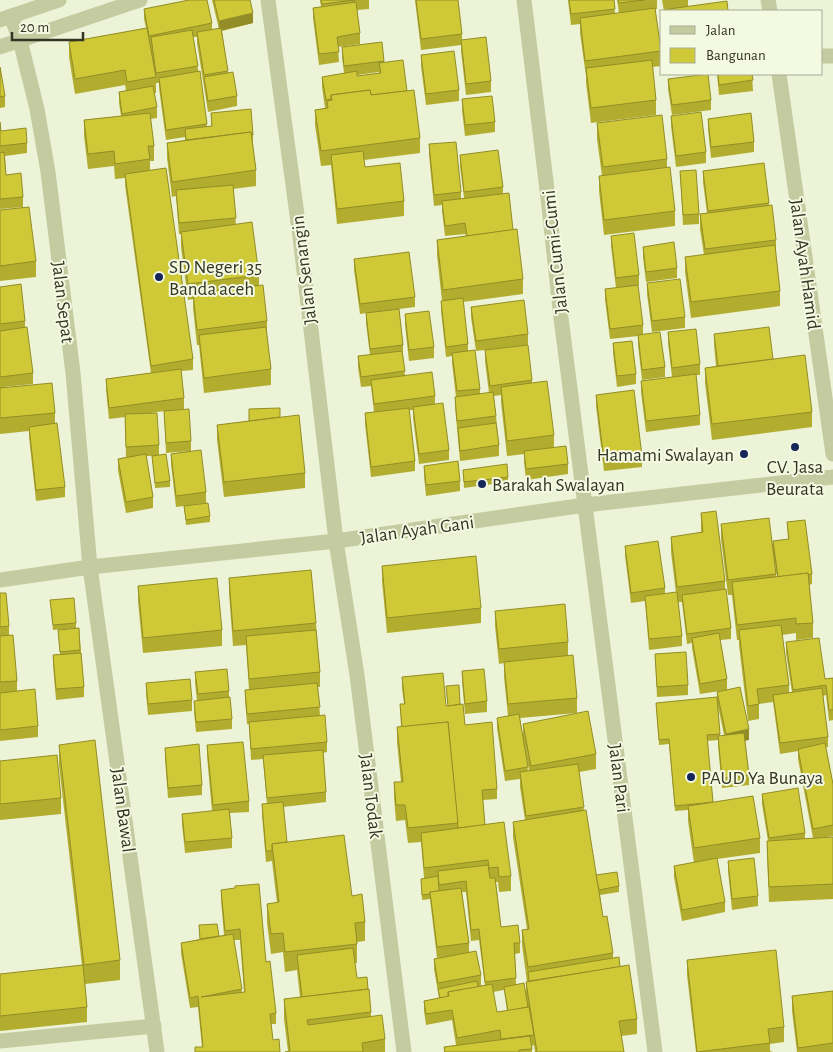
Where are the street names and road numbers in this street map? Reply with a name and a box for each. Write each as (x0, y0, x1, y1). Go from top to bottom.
street label: Jalan Cumi-Cumi (540, 189, 571, 315)
street label: Jalan Ayah Hamid (786, 198, 823, 331)
street label: Jalan Senangin (288, 214, 321, 325)
street label: Jalan Sepat (48, 260, 77, 344)
street label: Jalan Ayah Gani (359, 513, 475, 548)
street label: Jalan Pari (605, 743, 632, 814)
street label: Jalan Todak (356, 753, 385, 840)
street label: Jalan Bawal (107, 767, 138, 854)

